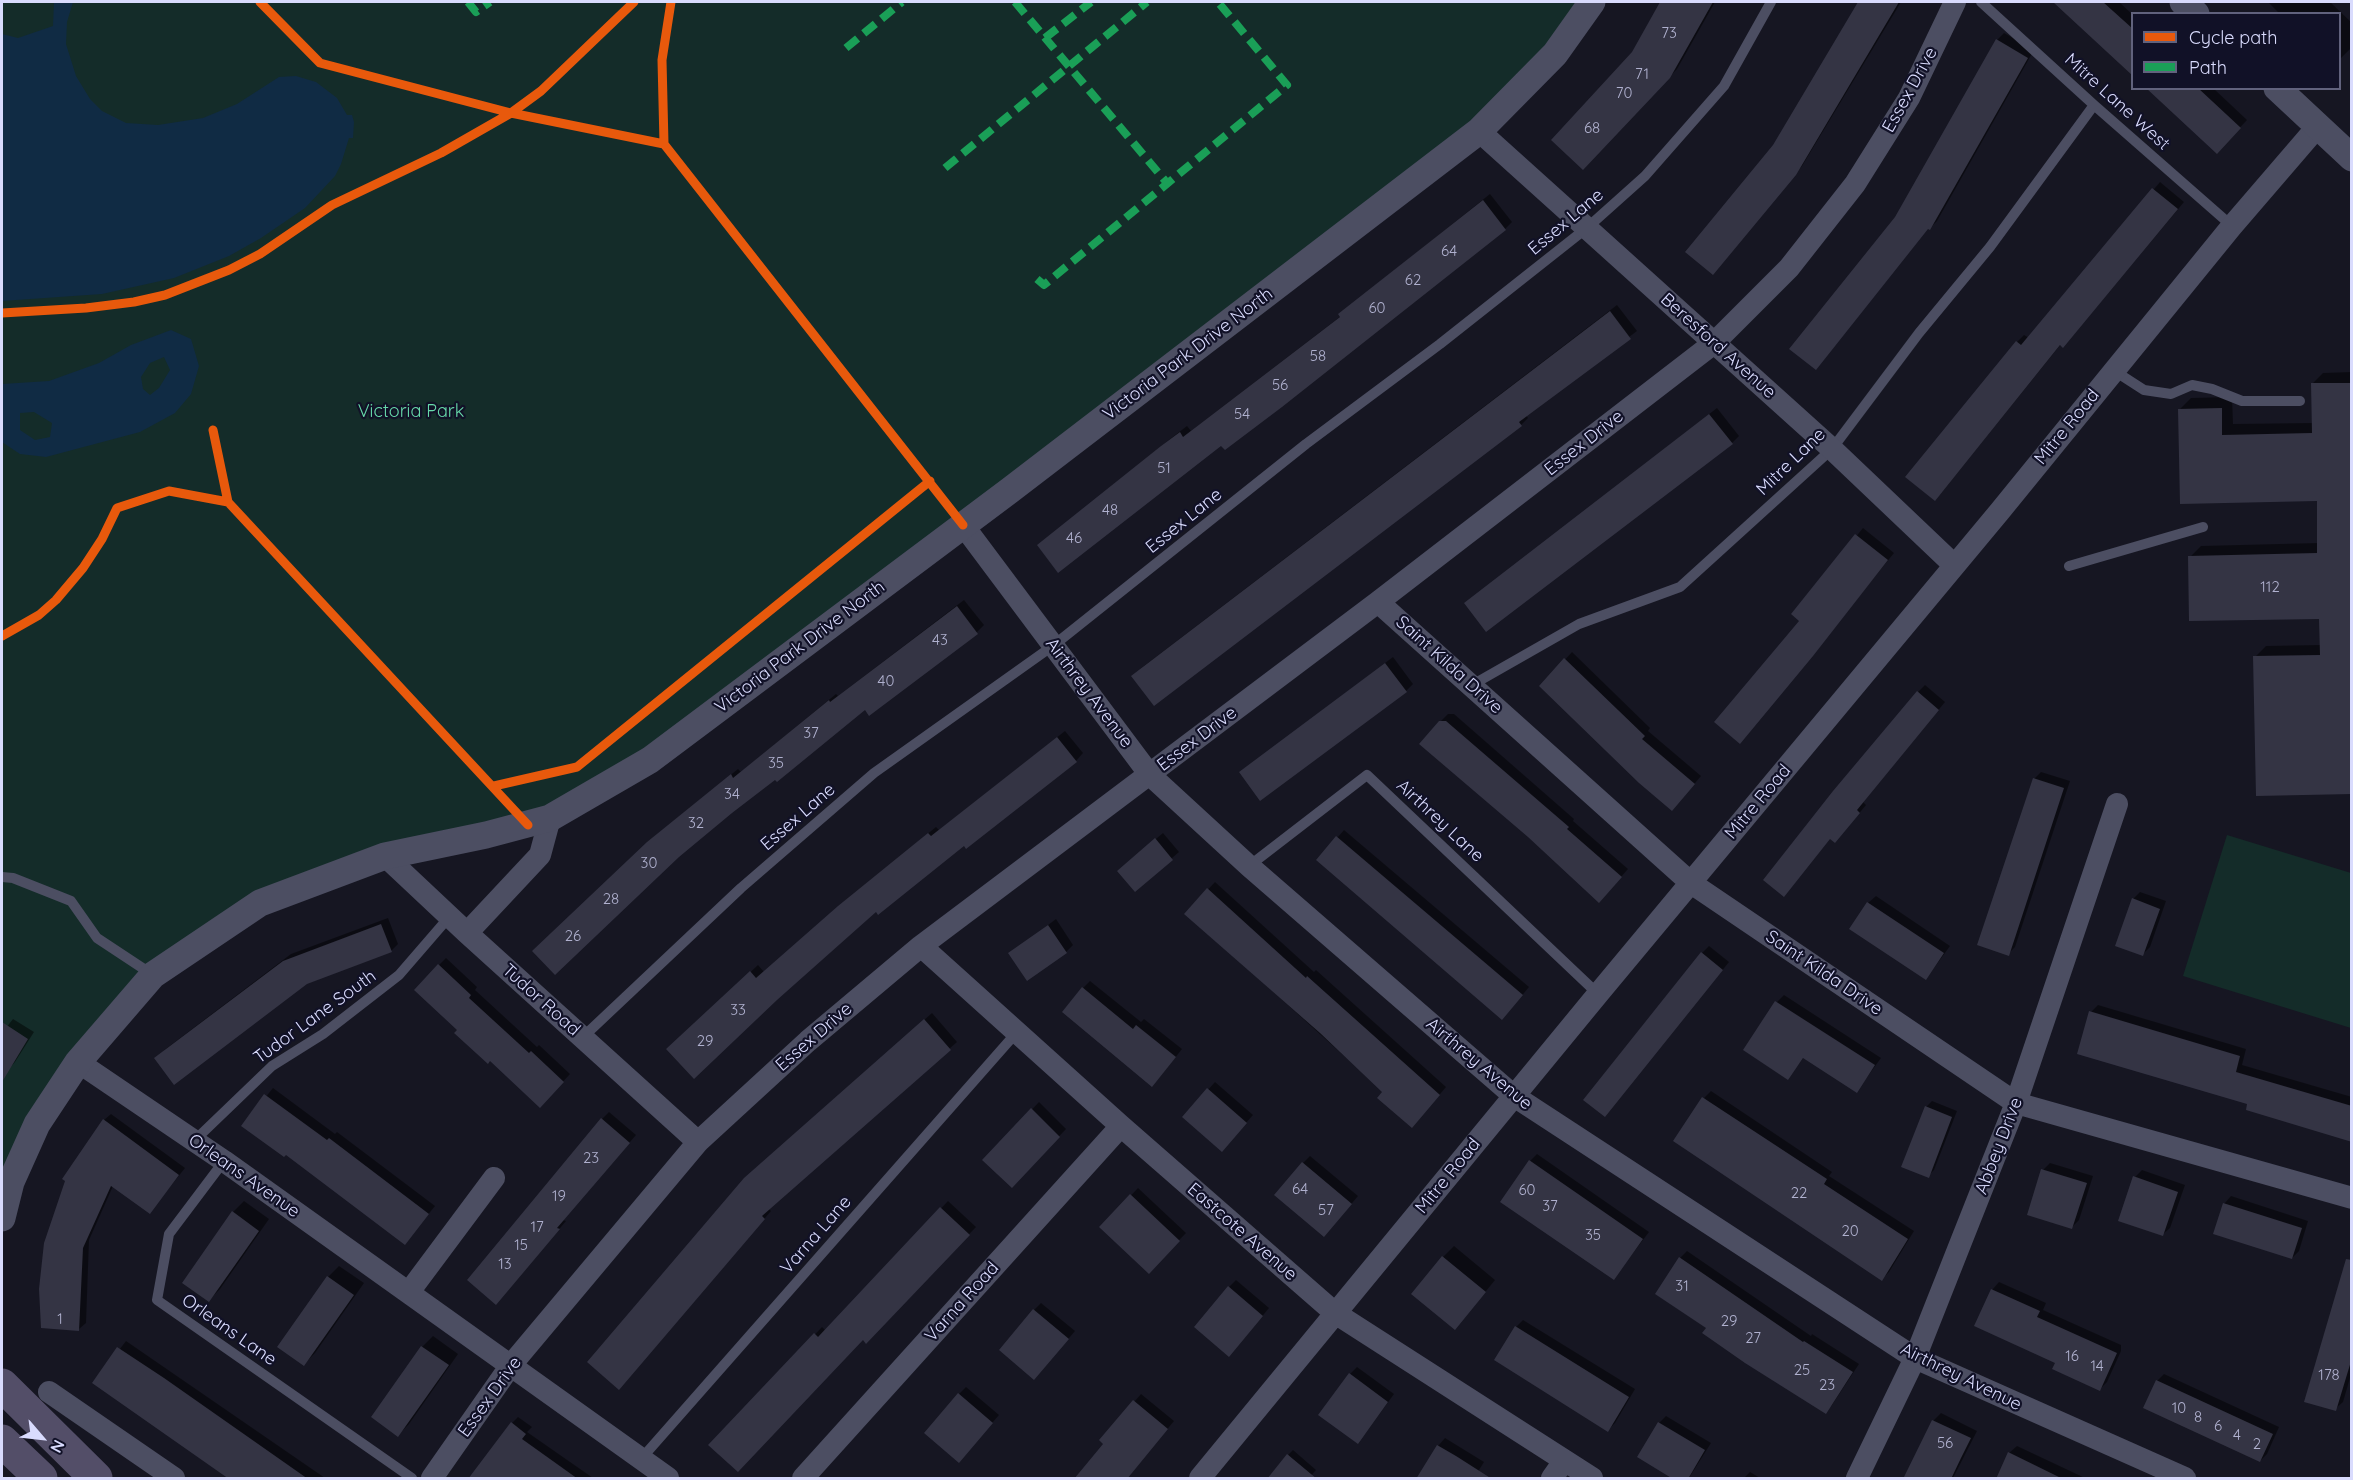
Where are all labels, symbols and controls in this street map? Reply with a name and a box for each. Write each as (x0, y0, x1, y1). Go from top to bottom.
legend (2131, 12, 2341, 90)
house number: 73 (1661, 24, 1677, 42)
text: Cycle path (2189, 26, 2277, 49)
street label: Essex Drive (1878, 44, 1942, 136)
street label: Mitre Lane West (2060, 49, 2174, 155)
text: Path (2189, 56, 2227, 79)
house number: 71 (1635, 65, 1649, 83)
house number: 70 (1616, 84, 1632, 102)
house number: 68 (1584, 119, 1600, 137)
street label: Essex Lane (1524, 184, 1608, 260)
house number: 64 (1441, 242, 1457, 260)
house number: 62 (1405, 271, 1421, 289)
street label: Victoria Park Drive North (1099, 283, 1277, 425)
street label: Beresford Avenue (1656, 289, 1780, 403)
house number: 60 (1369, 299, 1385, 317)
house number: 58 (1310, 347, 1326, 365)
house number: 56 (1272, 376, 1288, 394)
street label: Mitre Road (2030, 385, 2104, 469)
park label: Victoria Park (358, 401, 464, 423)
house number: 54 (1234, 405, 1250, 423)
street label: Essex Drive (1540, 406, 1628, 480)
street label: Mitre Lane (1752, 424, 1830, 500)
house number: 51 (1157, 459, 1171, 477)
street label: Essex Lane (1142, 484, 1226, 558)
house number: 48 (1102, 501, 1118, 519)
house number: 46 (1066, 529, 1082, 547)
street label: Victoria Park Drive North (711, 576, 889, 718)
house number: 112 (2260, 578, 2280, 596)
street label: Saint Kilda Drive (1391, 611, 1507, 719)
house number: 43 (932, 631, 948, 649)
street label: Airthrey Avenue (1041, 634, 1137, 752)
house number: 40 (878, 672, 894, 690)
street label: Essex Drive (1153, 702, 1241, 776)
house number: 37 (803, 724, 819, 742)
house number: 35 (768, 754, 784, 772)
street label: Mitre Road (1720, 760, 1796, 844)
street label: Airthrey Lane (1392, 775, 1488, 867)
street label: Essex Lane (756, 779, 840, 855)
house number: 34 (724, 785, 740, 803)
house number: 32 (688, 814, 704, 832)
house number: 30 (641, 854, 657, 872)
house number: 28 (603, 890, 619, 908)
street label: Saint Kilda Drive (1761, 926, 1887, 1020)
house number: 26 (565, 927, 581, 945)
street label: Tudor Road (498, 959, 584, 1041)
street label: Tudor Lane South (250, 965, 380, 1069)
street label: Essex Drive (771, 998, 857, 1076)
house number: 33 (730, 1001, 746, 1019)
street label: Airthrey Avenue (1421, 1013, 1537, 1115)
house number: 29 (697, 1032, 713, 1050)
street label: Abbey Drive (1971, 1095, 2027, 1197)
street label: Orleans Avenue (184, 1130, 304, 1222)
street label: Mitre Road (1411, 1134, 1485, 1218)
house number: 23 (583, 1149, 599, 1167)
street label: Eastcote Avenue (1183, 1178, 1301, 1286)
house number: 64 (1292, 1180, 1308, 1198)
house number: 60 (1519, 1181, 1535, 1199)
house number: 22 (1791, 1184, 1807, 1202)
house number: 19 (552, 1187, 566, 1205)
street label: Varna Lane (776, 1191, 856, 1279)
house number: 37 (1542, 1197, 1558, 1215)
house number: 57 (1318, 1201, 1334, 1219)
house number: 17 (530, 1218, 544, 1236)
house number: 20 (1841, 1222, 1859, 1240)
house number: 35 (1585, 1226, 1601, 1244)
house number: 15 (514, 1236, 528, 1254)
house number: 13 (498, 1255, 512, 1273)
street label: Varna Road (920, 1257, 1004, 1347)
house number: 31 (1675, 1277, 1689, 1295)
street label: Orleans Lane (177, 1289, 281, 1371)
house number: 1 (57, 1310, 63, 1328)
house number: 29 (1721, 1312, 1737, 1330)
house number: 27 (1745, 1329, 1761, 1347)
street label: Airthrey Avenue (1897, 1338, 2025, 1416)
house number: 16 (2065, 1347, 2079, 1365)
street label: Essex Drive (454, 1353, 526, 1441)
house number: 14 (2090, 1357, 2104, 1375)
house number: 25 (1794, 1361, 1810, 1379)
house number: 178 (2318, 1366, 2340, 1384)
house number: 23 (1819, 1376, 1835, 1394)
house number: 10 (2172, 1399, 2186, 1417)
north arrow (12, 1408, 72, 1468)
house number: 8 (2194, 1408, 2202, 1426)
house number: 6 (2214, 1417, 2222, 1435)
house number: 4 (2233, 1426, 2241, 1444)
house number: 56 (1937, 1434, 1953, 1452)
house number: 2 (2253, 1435, 2261, 1453)
text: N (46, 1437, 69, 1456)

